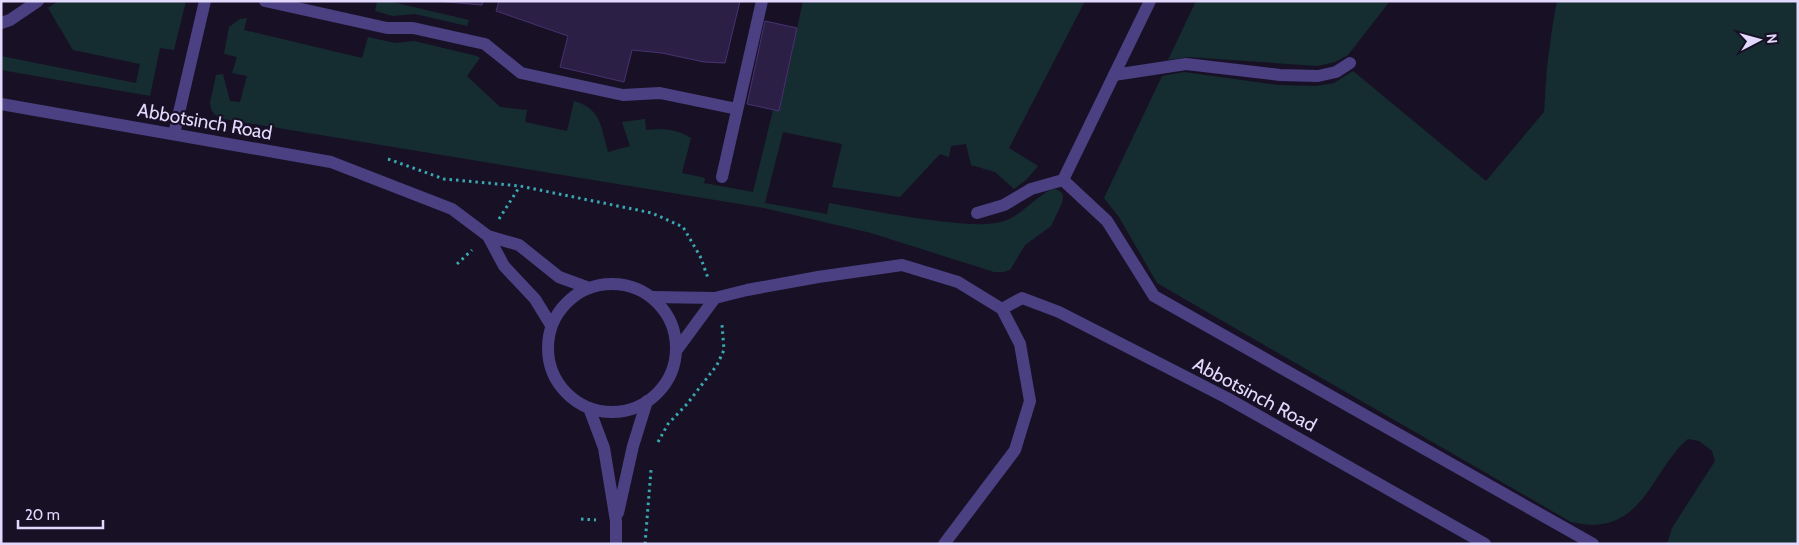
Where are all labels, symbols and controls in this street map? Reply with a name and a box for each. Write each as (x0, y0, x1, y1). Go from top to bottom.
north arrow (1734, 15, 1784, 65)
text: N (1762, 33, 1781, 45)
street label: Abbotsinch Road (136, 98, 274, 145)
street label: Abbotsinch Road (1189, 352, 1320, 437)
scale bar (18, 498, 102, 530)
text: 20 m (25, 506, 60, 524)

